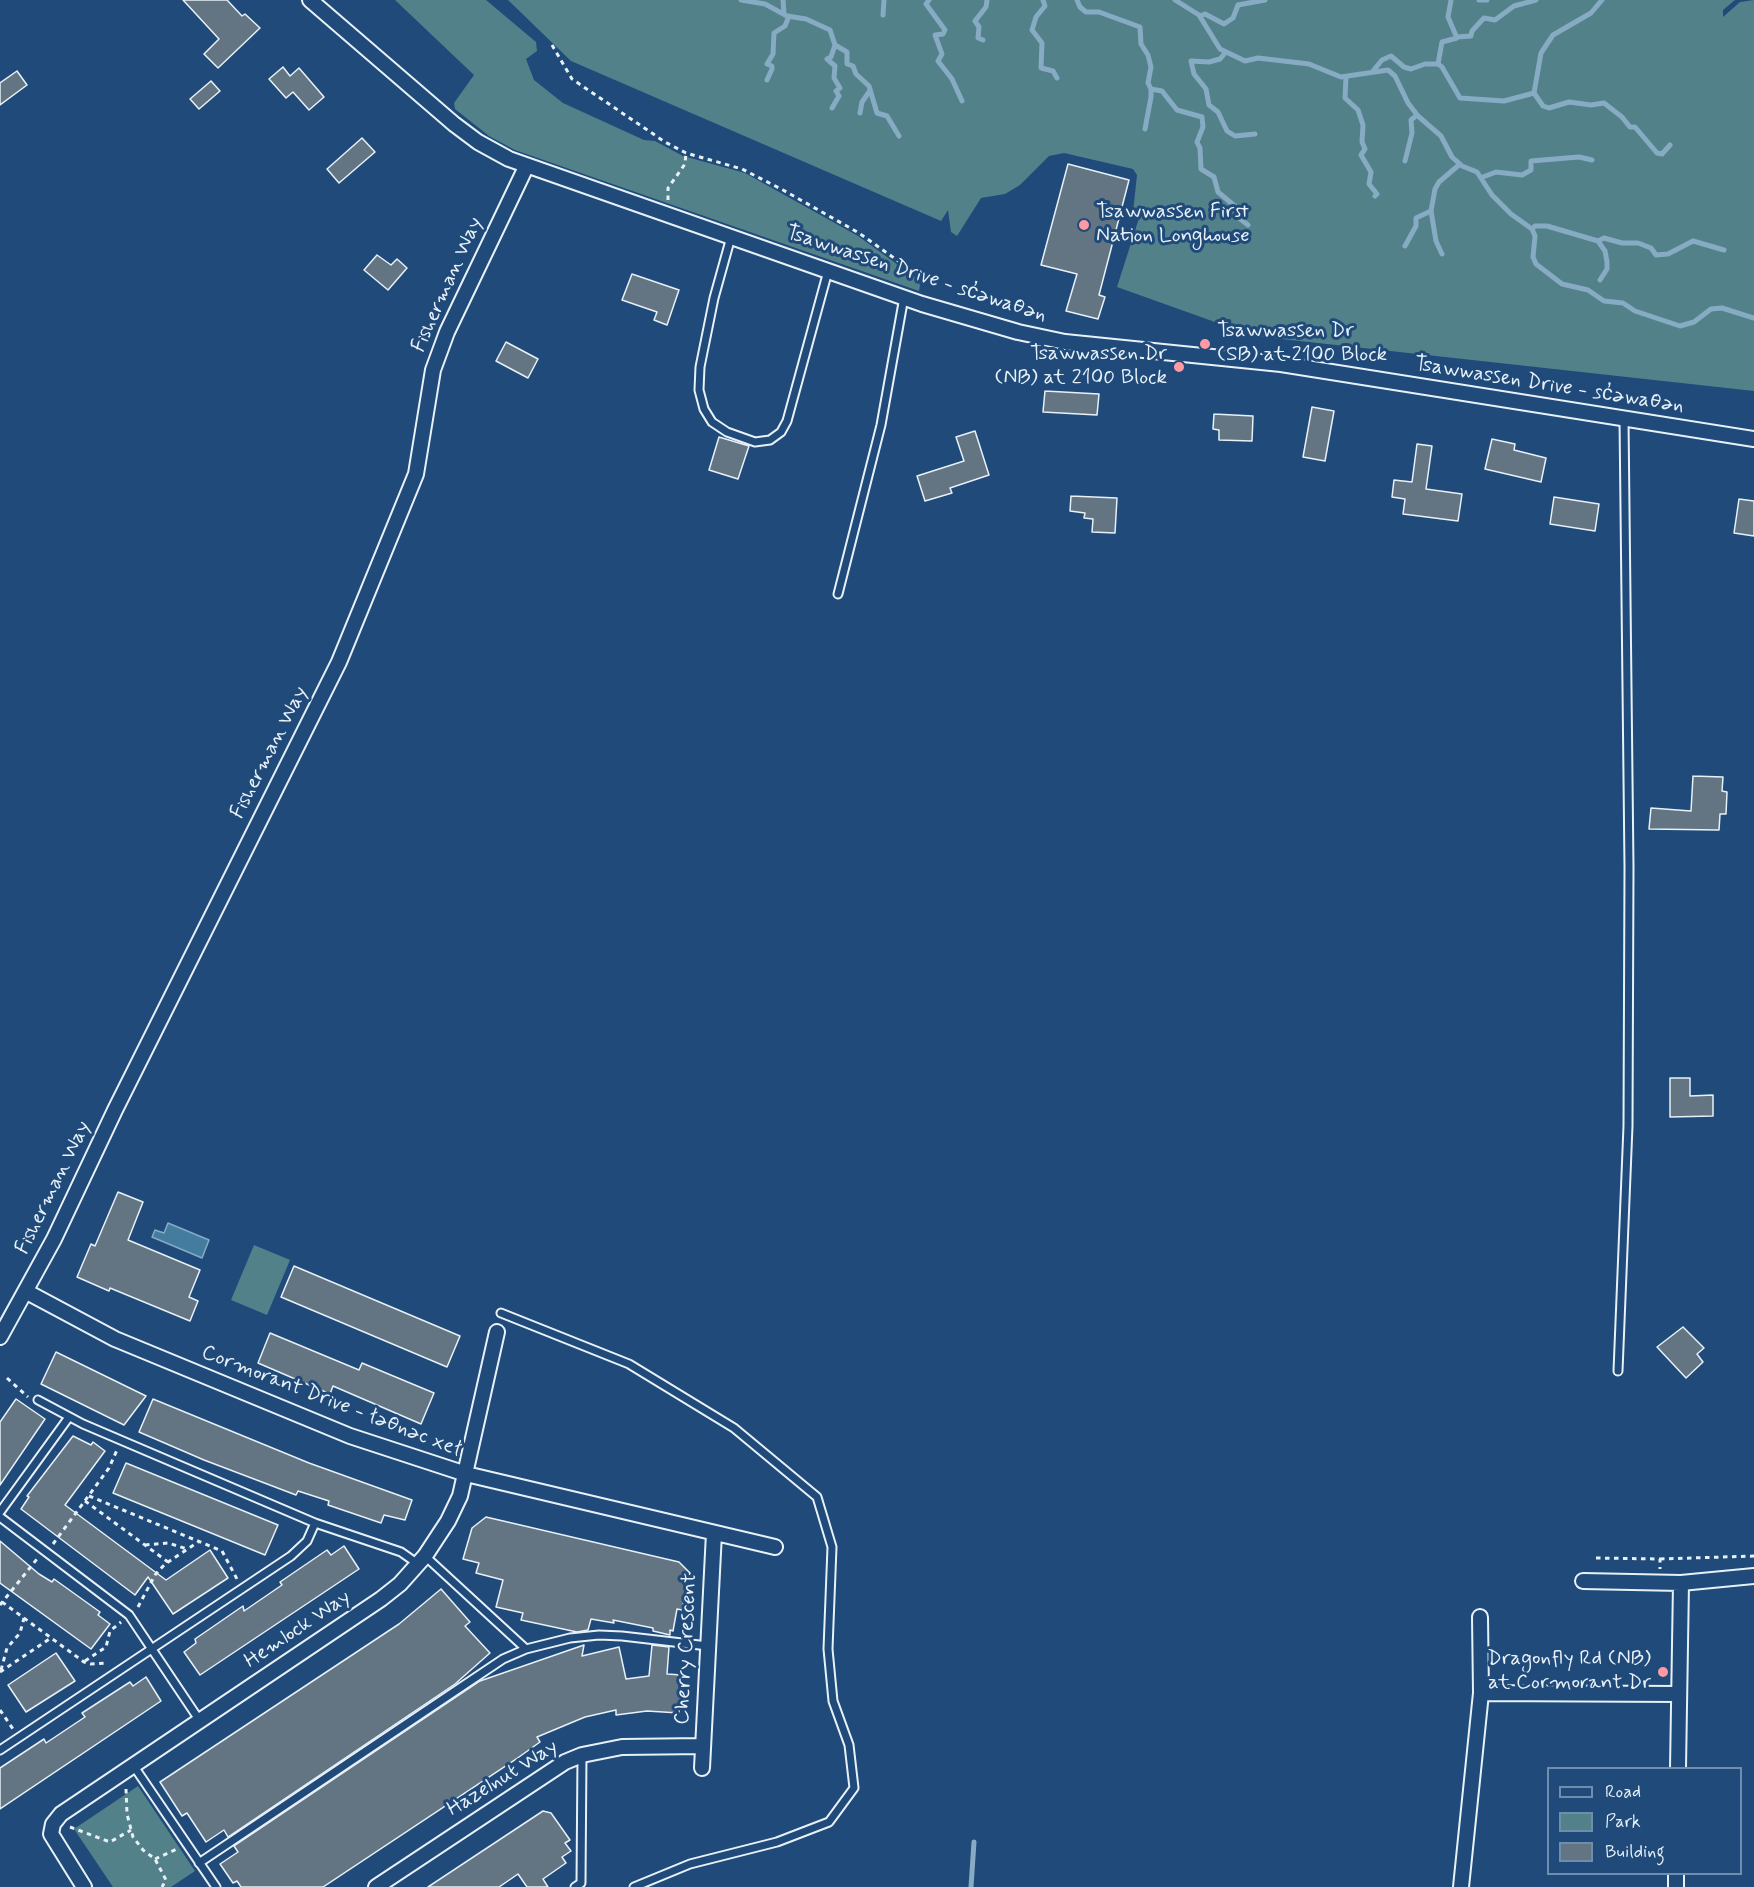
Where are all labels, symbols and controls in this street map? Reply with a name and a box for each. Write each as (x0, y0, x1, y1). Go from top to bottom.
place label: Tsawwassen First Nation Longhouse (1096, 200, 1250, 250)
street label: Fisherman Way (407, 214, 489, 356)
marker: Tsawwassen First Nation Longhouse (1077, 218, 1091, 232)
street label: Tsawwassen Drive - sc̓əwaθən (782, 221, 1050, 329)
place label: Tsawwassen Dr (SB) at 2100 Block (1217, 319, 1387, 369)
marker: Tsawwassen Dr (SB) at 2100 Block (1198, 337, 1212, 351)
place label: Tsawwassen Dr (NB) at 2100 Block (994, 342, 1167, 392)
street label: Tsawwassen Drive - sc̓əwaθən (1412, 352, 1686, 420)
marker: Tsawwassen Dr (NB) at 2100 Block (1172, 360, 1186, 374)
street label: Fisherman Way (226, 683, 314, 823)
street label: Fisherman Way (11, 1117, 97, 1259)
street label: Cormorant Drive - łəθnəc xeł (197, 1341, 465, 1463)
street label: Cherry Crescent (670, 1573, 704, 1725)
street label: Hemlock Way (240, 1585, 356, 1675)
place label: Dragonfly Rd (NB) at Cormorant Dr (1487, 1647, 1651, 1697)
marker: Dragonfly Rd (NB) at Cormorant Dr (1656, 1665, 1670, 1679)
street label: Hazelnut Way (443, 1735, 563, 1823)
legend (1547, 1767, 1742, 1875)
text: Road (1605, 1780, 1641, 1804)
text: Park (1605, 1810, 1641, 1834)
text: Building (1605, 1840, 1665, 1864)

